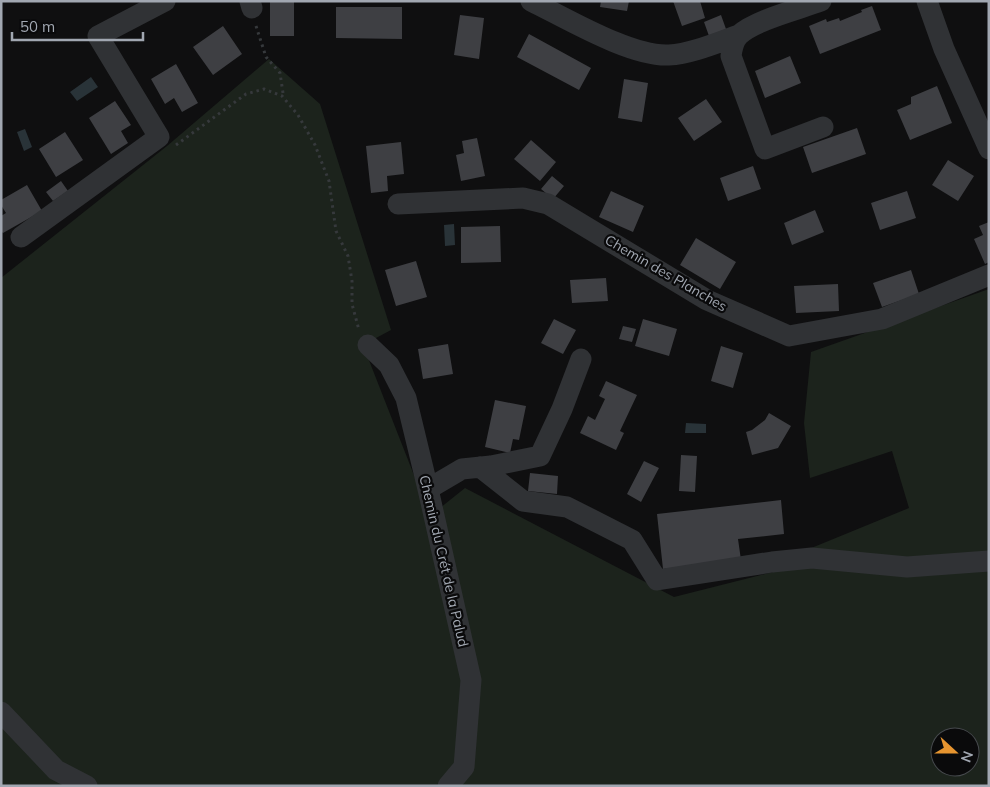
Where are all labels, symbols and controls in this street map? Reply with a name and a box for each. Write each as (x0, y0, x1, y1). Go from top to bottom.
scale bar (12, 10, 144, 42)
text: 50 m (20, 17, 55, 36)
street label: Chemin des Planches (602, 231, 730, 315)
street label: Chemin du Crét de la Palud (415, 473, 473, 649)
north arrow (930, 727, 980, 777)
text: N (957, 748, 977, 765)

